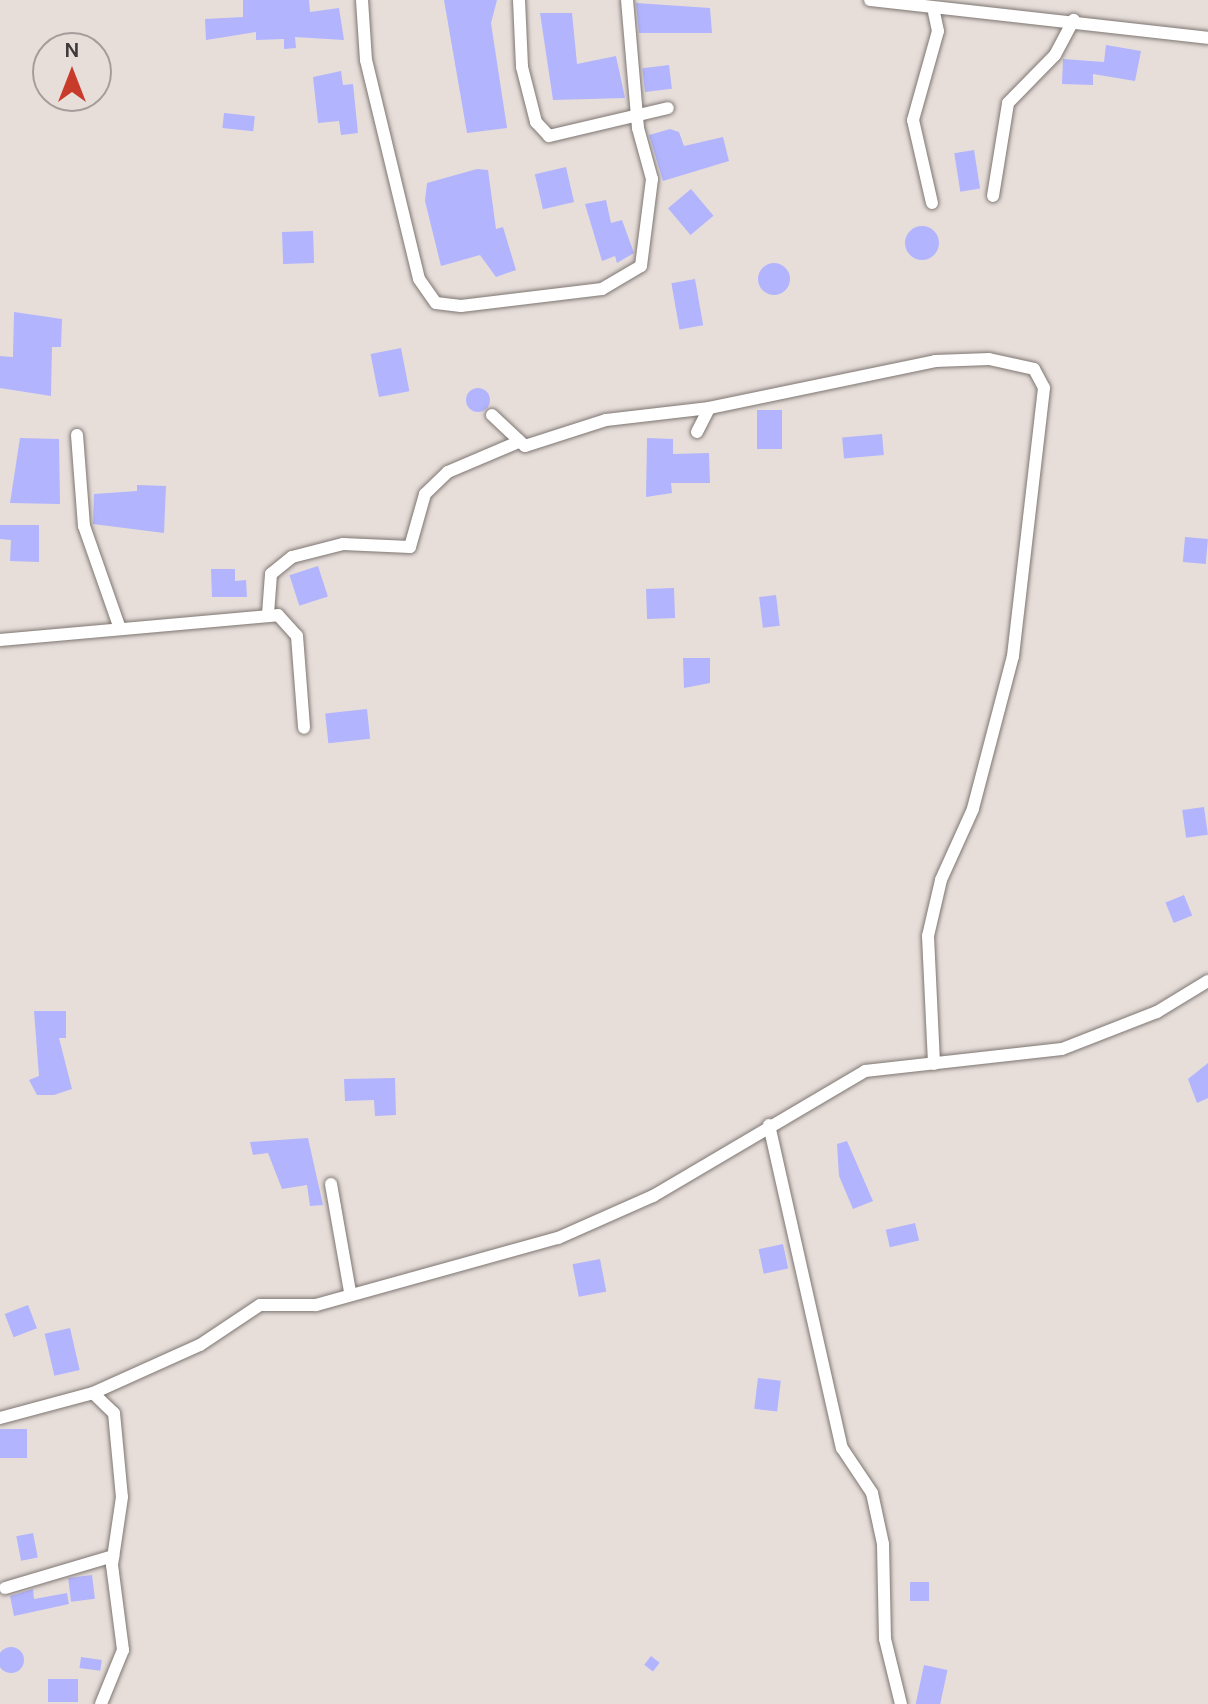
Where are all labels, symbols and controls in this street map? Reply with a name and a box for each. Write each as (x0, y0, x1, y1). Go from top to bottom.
north arrow (32, 32, 112, 112)
text: N (64, 37, 80, 63)

